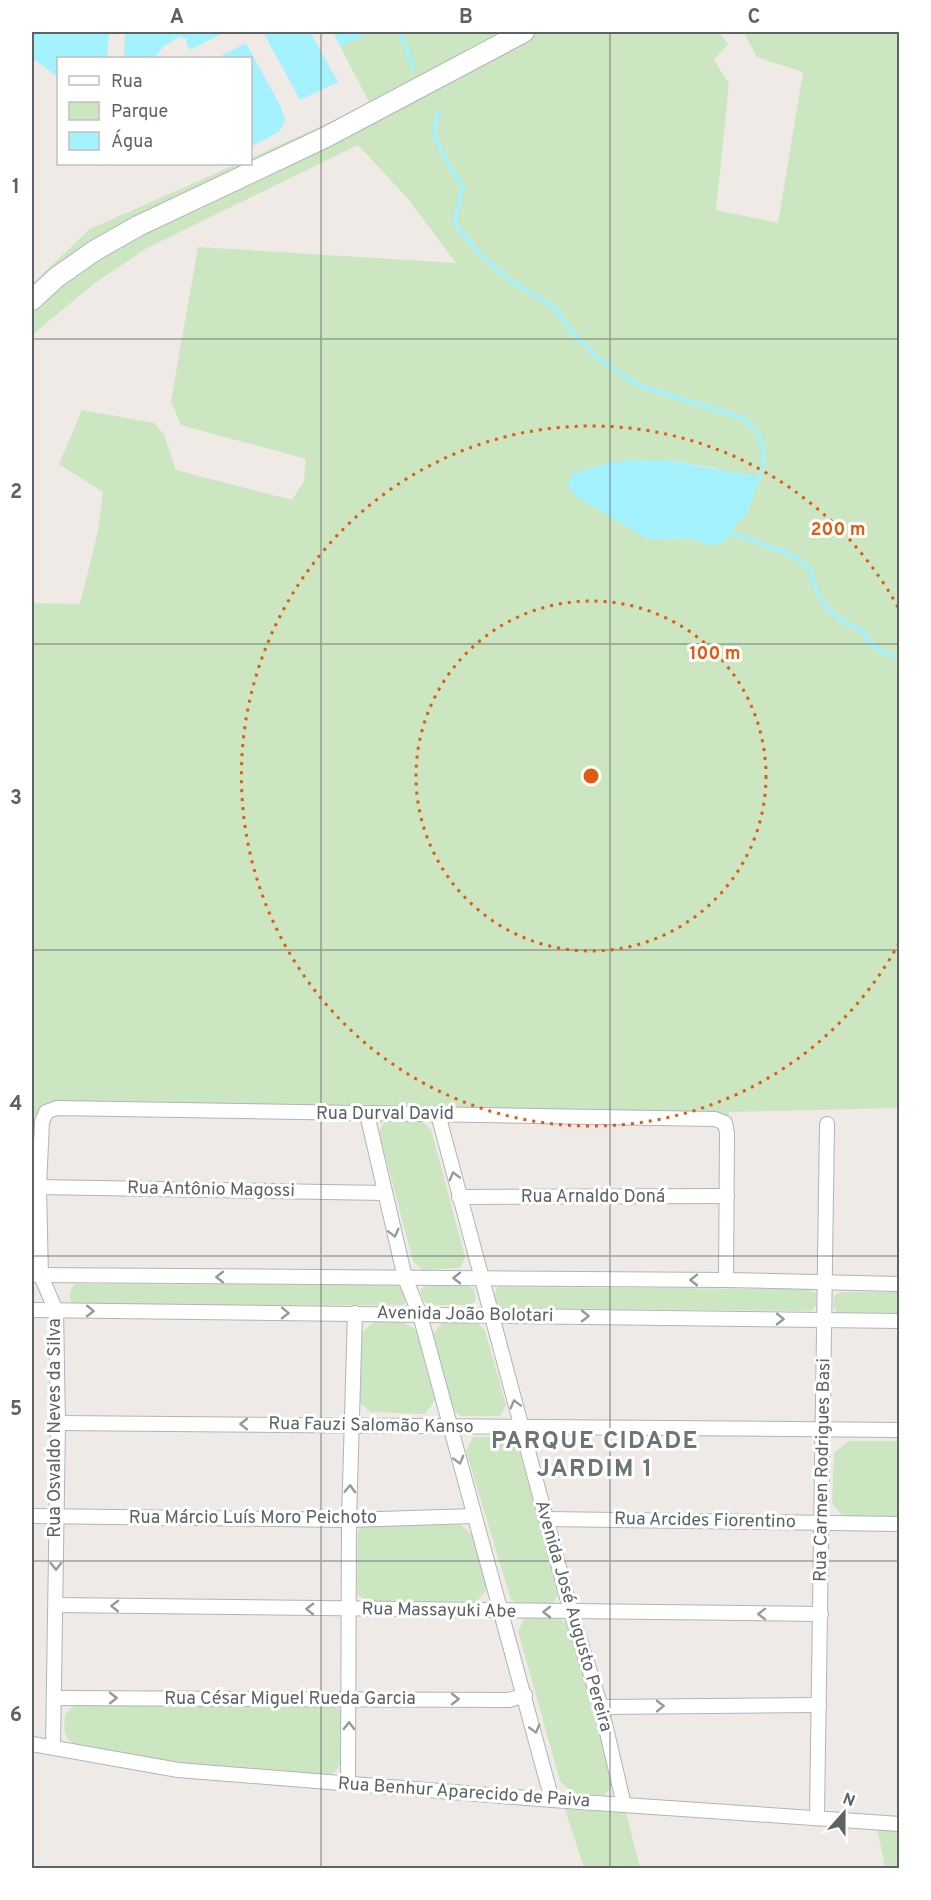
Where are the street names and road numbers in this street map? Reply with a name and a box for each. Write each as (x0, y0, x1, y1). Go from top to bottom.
street label: Rua Durval David (316, 1103, 454, 1126)
street label: Rua Antônio Magossi (127, 1177, 295, 1203)
street label: Rua Arnaldo Doná (521, 1186, 665, 1209)
street label: Avenida João Bolotari (376, 1302, 554, 1328)
street label: Rua Osvaldo Neves da Silva (44, 1318, 67, 1538)
street label: Rua Carmen Rodrigues Basi (810, 1358, 836, 1582)
street label: Rua Fauzi Salomão Kanso (268, 1413, 474, 1439)
street label: Avenida José Augusto Pereira (529, 1498, 617, 1734)
street label: Rua Márcio Luís Moro Peichoto (129, 1507, 377, 1530)
street label: Rua Arcides Fiorentino (614, 1508, 796, 1534)
street label: Rua Massayuki Abe (361, 1598, 517, 1624)
street label: Rua César Miguel Rueda Garcia (164, 1688, 416, 1711)
street label: Rua Benhur Aparecido de Paiva (337, 1773, 591, 1813)

